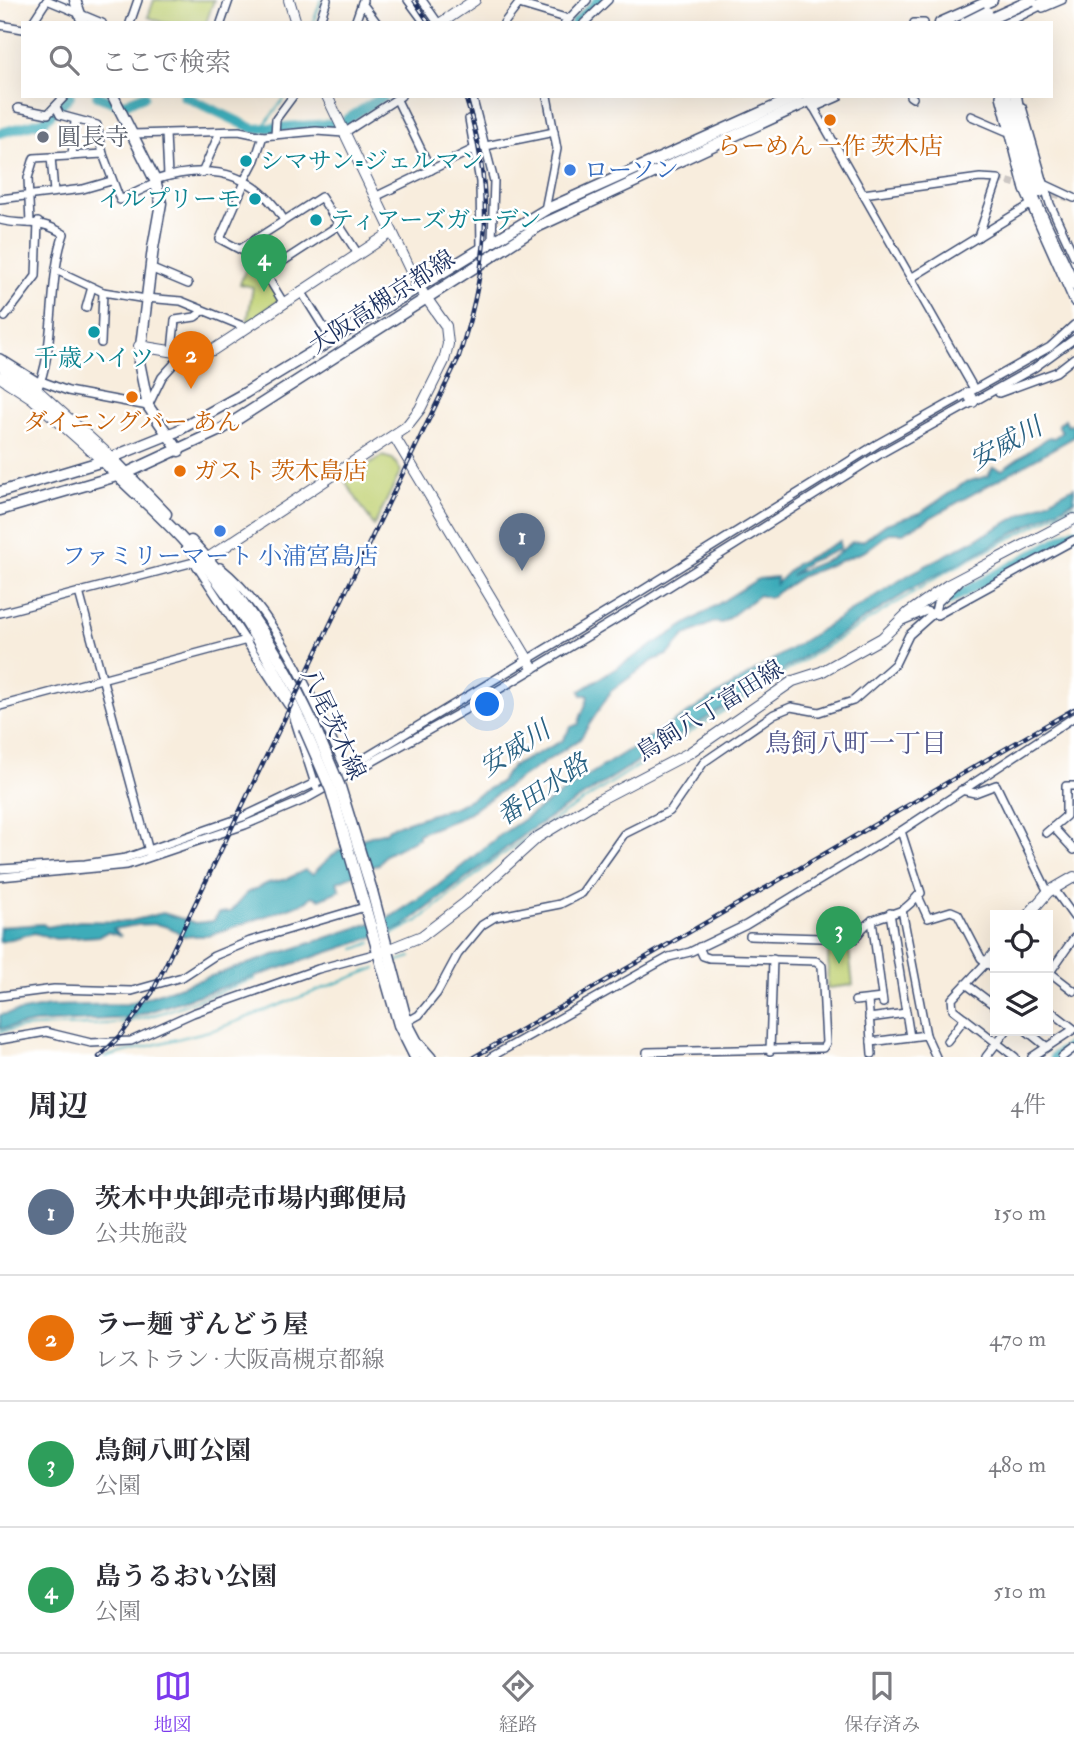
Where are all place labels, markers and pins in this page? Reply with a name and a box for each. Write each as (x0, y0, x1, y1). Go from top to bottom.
marker: らーめん 一作 茨木店 (822, 112, 838, 128)
place label: 圓長寺 (57, 122, 129, 153)
marker: 圓長寺 (35, 129, 51, 145)
place label: らーめん 一作 茨木店 (717, 131, 943, 162)
place label: シマサン=ジェルマン (260, 146, 484, 177)
marker: シマサン=ジェルマン (238, 153, 254, 169)
place label: ローソン (584, 155, 679, 186)
marker: ローソン (562, 162, 578, 178)
place label: イルプリーモ (98, 184, 241, 215)
marker: イルプリーモ (247, 191, 263, 207)
place label: ティアーズガーデン (330, 205, 542, 236)
marker: ティアーズガーデン (308, 212, 324, 228)
pin: 4 (241, 234, 287, 292)
marker: 千歳ハイツ (86, 324, 102, 340)
pin: 2 (168, 331, 214, 389)
place label: 千歳ハイツ (34, 343, 154, 374)
marker: ダイニングバー あん (124, 389, 140, 405)
place label: ダイニングバー あん (23, 407, 241, 438)
place label: ガスト 茨木島店 (194, 456, 367, 487)
marker: ガスト 茨木島店 (172, 463, 188, 479)
pin: 1 (499, 513, 545, 571)
marker: ファミリーマート 小浦宮島店 (212, 523, 228, 539)
place label: ファミリーマート 小浦宮島店 (62, 541, 378, 572)
pin: 3 (816, 906, 862, 964)

